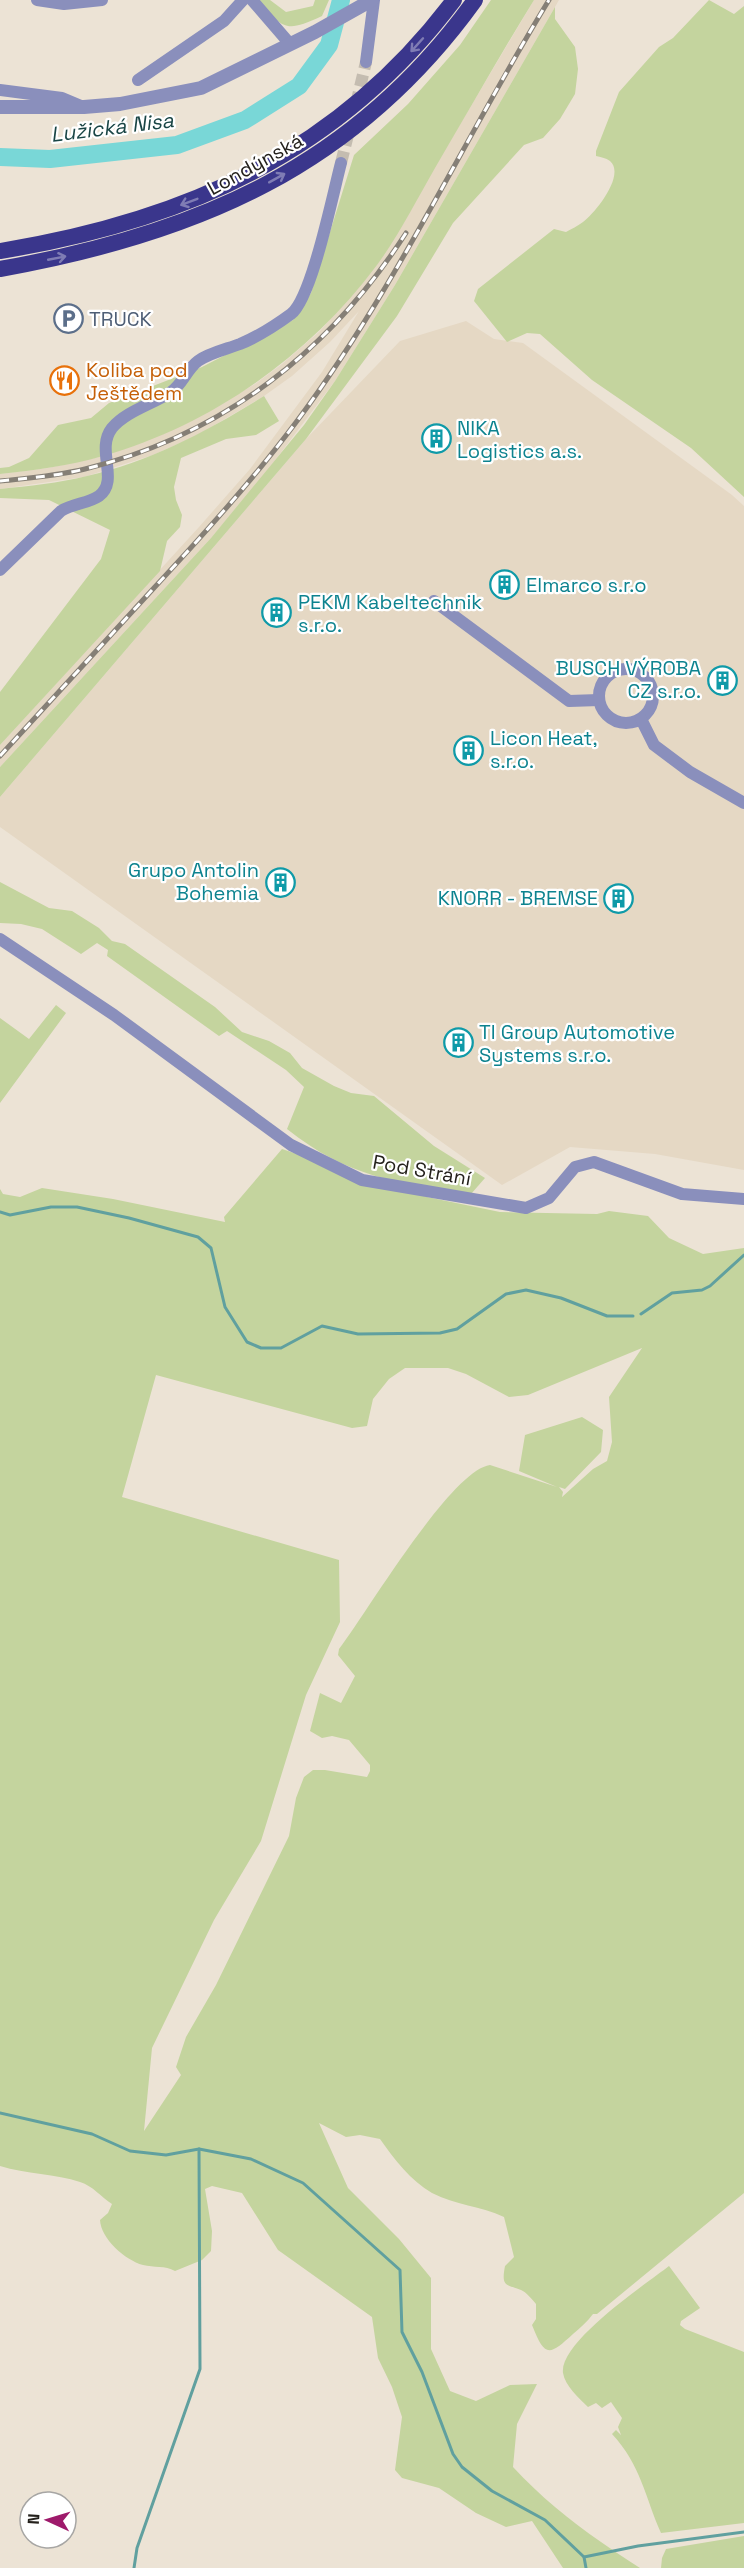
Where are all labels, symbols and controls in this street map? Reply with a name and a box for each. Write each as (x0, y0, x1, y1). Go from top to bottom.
one-way arrow (410, 37, 424, 52)
water label: Lužická Nisa (49, 106, 176, 148)
street label: Londýnská (203, 127, 307, 201)
one-way arrow (267, 172, 285, 183)
one-way arrow (181, 197, 199, 208)
one-way arrow (47, 252, 67, 263)
parking icon: TRUCK (52, 303, 84, 335)
place label: TRUCK (89, 306, 152, 332)
place label: Koliba pod Ještědem (86, 357, 188, 406)
restaurant icon: Koliba pod Ještědem (49, 365, 81, 397)
place label: NIKA Logistics a.s. (457, 415, 582, 464)
building icon: NIKA Logistics a.s. (420, 423, 452, 455)
building icon: Elmarco s.r.o (489, 569, 521, 601)
place label: Elmarco s.r.o (526, 572, 647, 598)
place label: PEKM Kabeltechnik s.r.o. (298, 589, 482, 638)
building icon: PEKM Kabeltechnik s.r.o. (261, 597, 293, 629)
place label: BUSCH VÝROBA CZ s.r.o. (556, 655, 701, 704)
building icon: BUSCH VÝROBA CZ s.r.o. (706, 664, 738, 696)
place label: Licon Heat, s.r.o. (490, 725, 598, 774)
building icon: Licon Heat, s.r.o. (453, 734, 485, 766)
place label: Grupo Antolin Bohemia (128, 857, 259, 906)
building icon: Grupo Antolin Bohemia (264, 866, 296, 898)
building icon: KNORR - BREMSE (603, 882, 635, 914)
place label: KNORR - BREMSE (438, 885, 598, 911)
place label: TI Group Automotive Systems s.r.o. (479, 1019, 675, 1068)
building icon: TI Group Automotive Systems s.r.o. (442, 1027, 474, 1059)
street label: Pod Strání (371, 1149, 473, 1191)
north arrow (18, 2490, 78, 2550)
text: N (23, 2513, 44, 2525)

